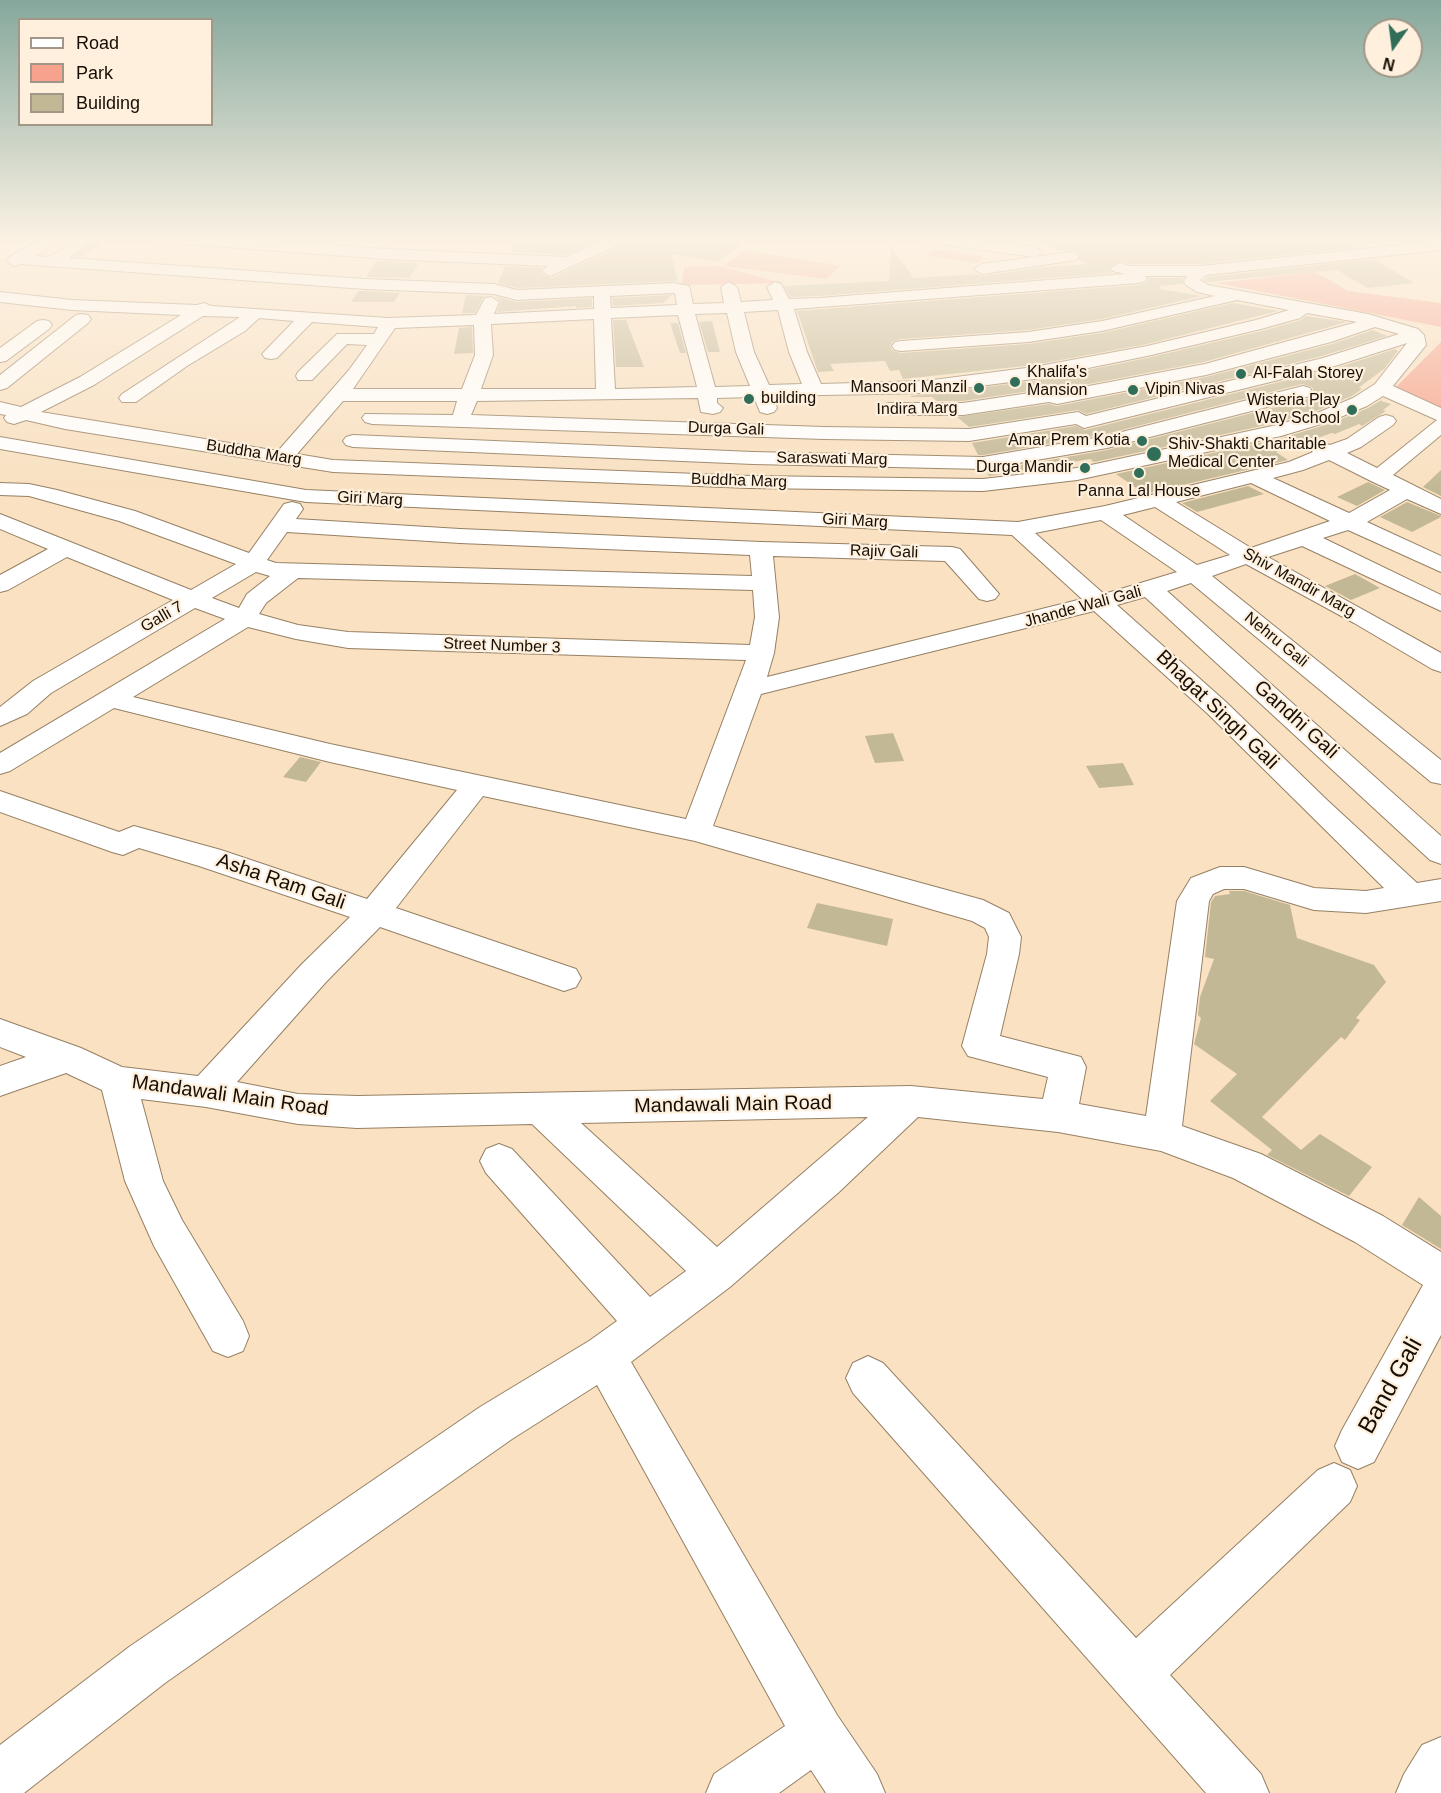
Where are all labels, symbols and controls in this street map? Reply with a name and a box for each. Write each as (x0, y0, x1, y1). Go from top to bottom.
legend (18, 18, 213, 126)
north arrow (1363, 18, 1423, 78)
text: Road (76, 33, 119, 53)
text: N (1381, 54, 1397, 74)
text: Park (76, 63, 113, 83)
text: Building (76, 93, 140, 113)
place label: Khalifa's Mansion (1027, 363, 1087, 401)
place label: Al-Falah Storey (1253, 364, 1363, 384)
marker: Al-Falah Storey (1234, 367, 1248, 381)
marker: Khalifa's Mansion (1008, 375, 1022, 389)
place label: Mansoori Manzil (851, 378, 967, 398)
place label: Vipin Nivas (1145, 380, 1225, 400)
marker: Mansoori Manzil (972, 381, 986, 395)
marker: Vipin Nivas (1126, 383, 1140, 397)
place label: building (761, 389, 816, 409)
place label: Wisteria Play Way School (1247, 391, 1340, 429)
marker: building (742, 392, 756, 406)
street label: Indira Marg (876, 399, 958, 419)
marker: Wisteria Play Way School (1345, 403, 1359, 417)
street label: Durga Gali (687, 418, 765, 440)
place label: Amar Prem Kotia (1008, 431, 1130, 451)
marker: Amar Prem Kotia (1135, 434, 1149, 448)
place label: Shiv-Shakti Charitable Medical Center (1168, 435, 1326, 473)
street label: Buddha Marg (205, 436, 303, 470)
marker: Shiv-Shakti Charitable Medical Center (1145, 445, 1163, 463)
street label: Saraswati Marg (776, 448, 888, 470)
place label: Durga Mandir (976, 458, 1073, 478)
marker: Durga Mandir (1078, 461, 1092, 475)
marker: Panna Lal House (1132, 466, 1146, 480)
street label: Buddha Marg (691, 470, 787, 492)
place label: Panna Lal House (1078, 482, 1200, 502)
street label: Giri Marg (337, 488, 403, 510)
street label: Giri Marg (822, 510, 888, 532)
street label: Rajiv Gali (849, 541, 919, 563)
street label: Shiv Mandir Marg (1240, 544, 1358, 622)
street label: Jhande Wali Gali (1022, 582, 1144, 632)
street label: Galli 7 (138, 597, 186, 637)
street label: Nehru Gali (1240, 608, 1312, 672)
street label: Street Number 3 (443, 634, 561, 658)
street label: Bhagat Singh Gali (1151, 645, 1283, 775)
street label: Gandhi Gali (1249, 676, 1343, 764)
street label: Asha Ram Gali (214, 849, 348, 915)
street label: Mandawali Main Road (130, 1070, 330, 1122)
street label: Mandawali Main Road (634, 1091, 832, 1119)
street label: Band Gali (1353, 1333, 1429, 1439)

